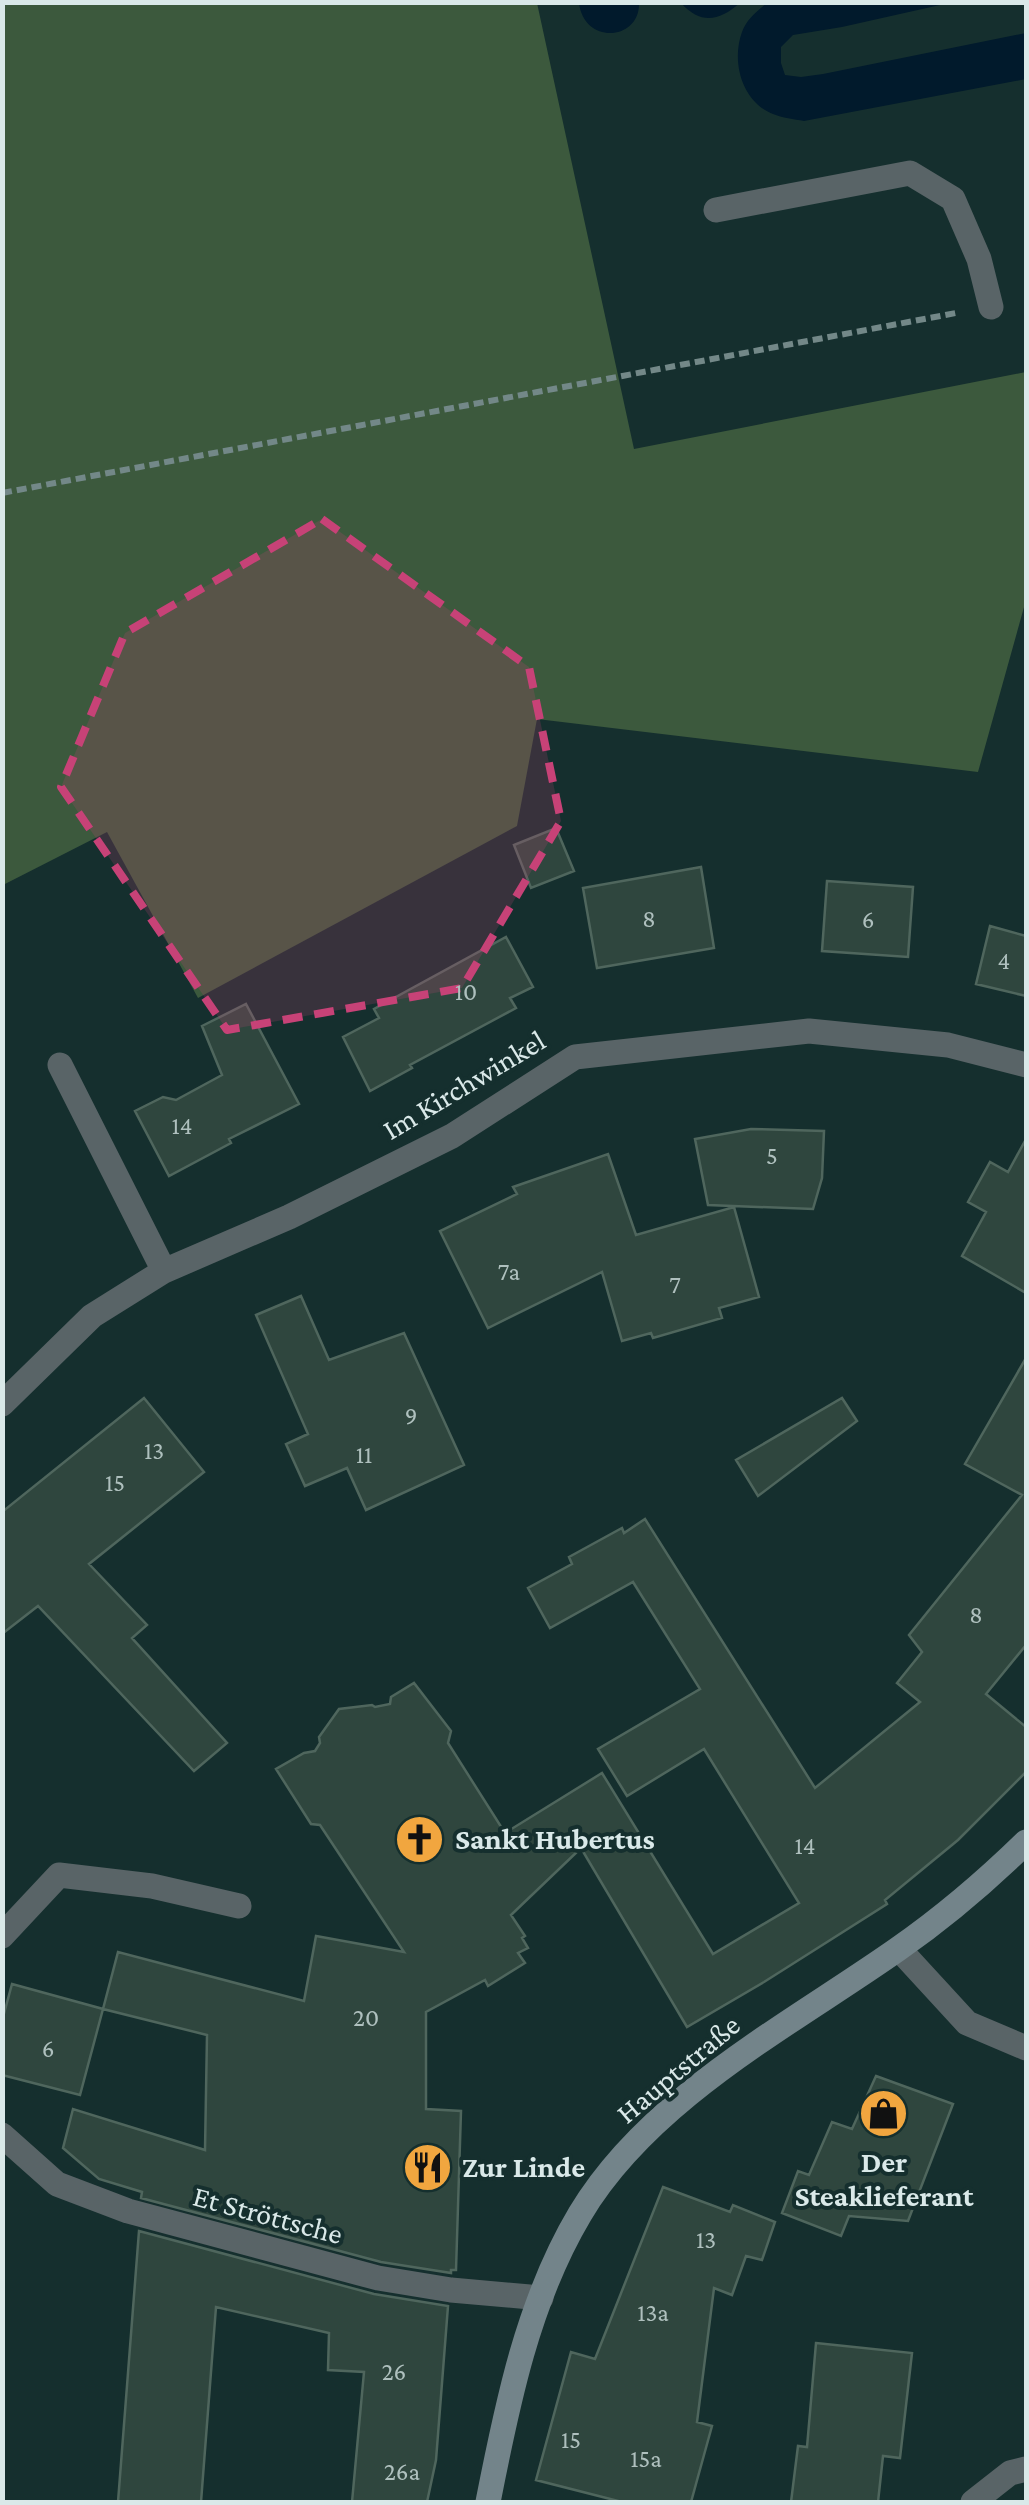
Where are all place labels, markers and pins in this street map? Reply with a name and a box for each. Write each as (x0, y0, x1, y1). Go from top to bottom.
church icon: Sankt Hubertus (394, 1813, 446, 1865)
place label: Sankt Hubertus (455, 1822, 655, 1855)
shop icon: Der Steaklieferant (858, 2087, 910, 2139)
restaurant icon: Zur Linde (401, 2141, 453, 2193)
place label: Der Steaklieferant (794, 2145, 974, 2212)
place label: Zur Linde (462, 2150, 585, 2183)

